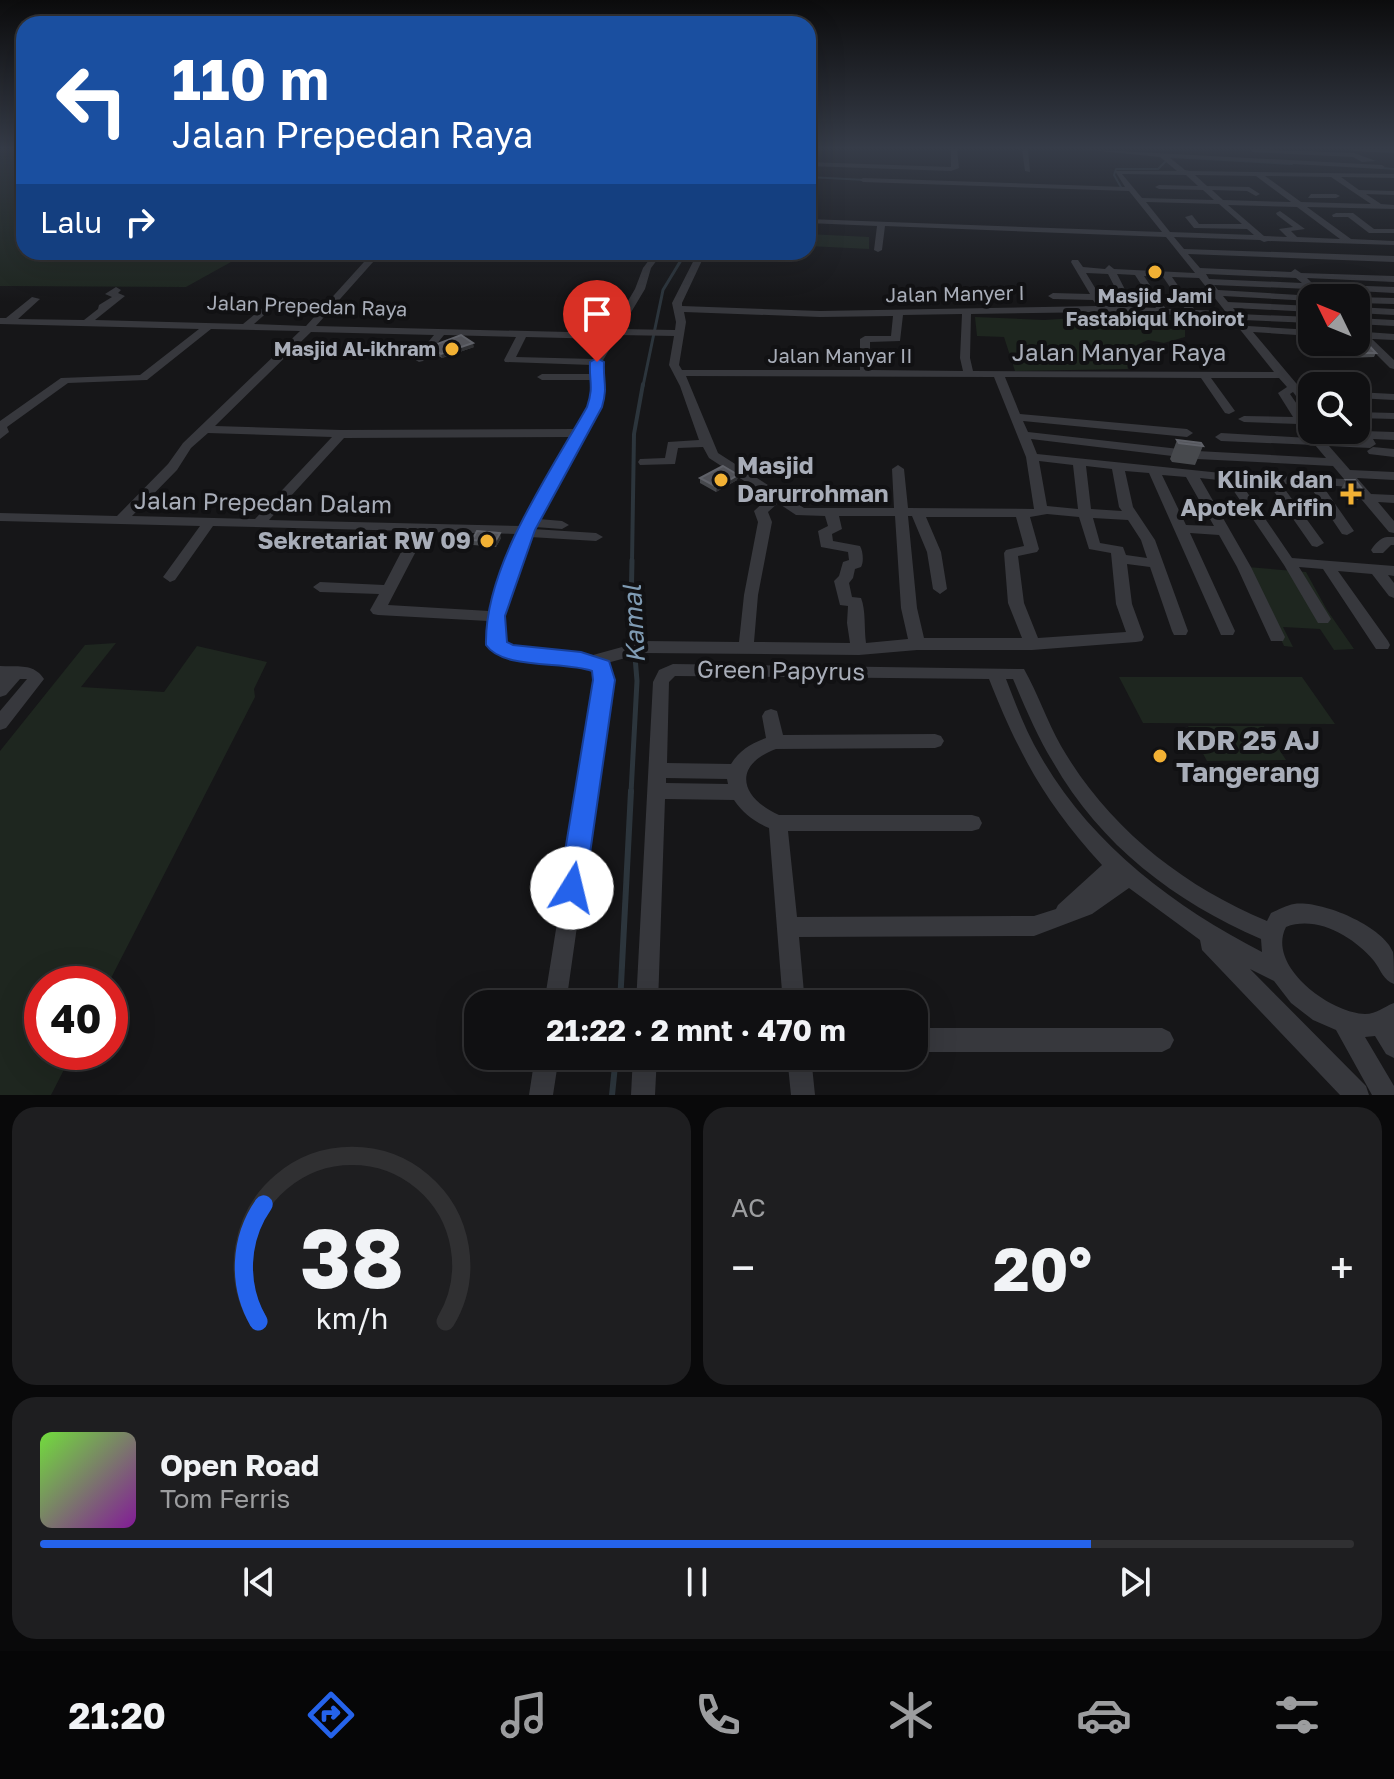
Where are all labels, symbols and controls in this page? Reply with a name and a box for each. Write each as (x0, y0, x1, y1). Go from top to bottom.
text: 110 m (172, 45, 329, 112)
icon: left (40, 48, 144, 152)
text: Jalan Prepedan Raya (172, 113, 533, 156)
icon: right (118, 200, 162, 244)
text: Lalu (40, 204, 102, 240)
marker: Masjid Jami Fastabiqul Khoirot (1146, 263, 1164, 281)
pin (563, 280, 631, 362)
street label: Jalan Manyer I (885, 280, 1025, 306)
place label: Masjid Jami Fastabiqul Khoirot (1066, 283, 1244, 330)
north arrow (1298, 284, 1370, 356)
map controls (1298, 284, 1370, 444)
street label: Jalan Prepedan Raya (206, 290, 408, 320)
icon: arrive (575, 292, 619, 336)
place label: Masjid Al-ikhram (274, 336, 436, 360)
street label: Jalan Manyar Raya (1012, 337, 1226, 366)
marker: Masjid Al-ikhram (443, 340, 461, 358)
street label: Jalan Manyar II (767, 343, 913, 367)
button: search (1298, 372, 1370, 444)
place label: Masjid Darurrohman (737, 450, 888, 507)
place label: Klinik dan Apotek Arifin (1180, 464, 1333, 521)
marker: Masjid Darurrohman (712, 471, 730, 489)
marker: Klinik dan Apotek Arifin (1340, 483, 1362, 505)
street label: Jalan Prepedan Dalam (134, 485, 392, 518)
place label: Sekretariat RW 09 (258, 525, 471, 554)
marker: Sekretariat RW 09 (478, 532, 496, 550)
water label: Kamal (616, 582, 651, 664)
street label: Green Papyrus (697, 654, 865, 685)
place label: KDR 25 AJ Tangerang (1176, 723, 1320, 788)
marker: KDR 25 AJ Tangerang (1151, 747, 1169, 765)
position arrow (530, 846, 614, 930)
speed limit sign: 40 (24, 966, 128, 1070)
text: 21:22 · 2 mnt · 470 m (546, 1012, 846, 1048)
text: AC (731, 1192, 766, 1223)
text: 38 (300, 1206, 404, 1306)
text: 20° (993, 1232, 1092, 1304)
text: − (731, 1241, 755, 1294)
text: + (1330, 1241, 1354, 1294)
text: km/h (315, 1301, 388, 1335)
text: Open Road (160, 1447, 319, 1483)
text: Tom Ferris (160, 1483, 290, 1514)
icon: previous (237, 1560, 281, 1604)
icon: pause (675, 1560, 719, 1604)
icon: next (1113, 1560, 1157, 1604)
icon: directions (303, 1687, 359, 1743)
icon: music (496, 1687, 552, 1743)
icon: phone (690, 1687, 746, 1743)
icon: climate (883, 1687, 939, 1743)
icon: car (1076, 1687, 1132, 1743)
icon: filters (1269, 1687, 1325, 1743)
text: 21:20 (69, 1694, 166, 1737)

